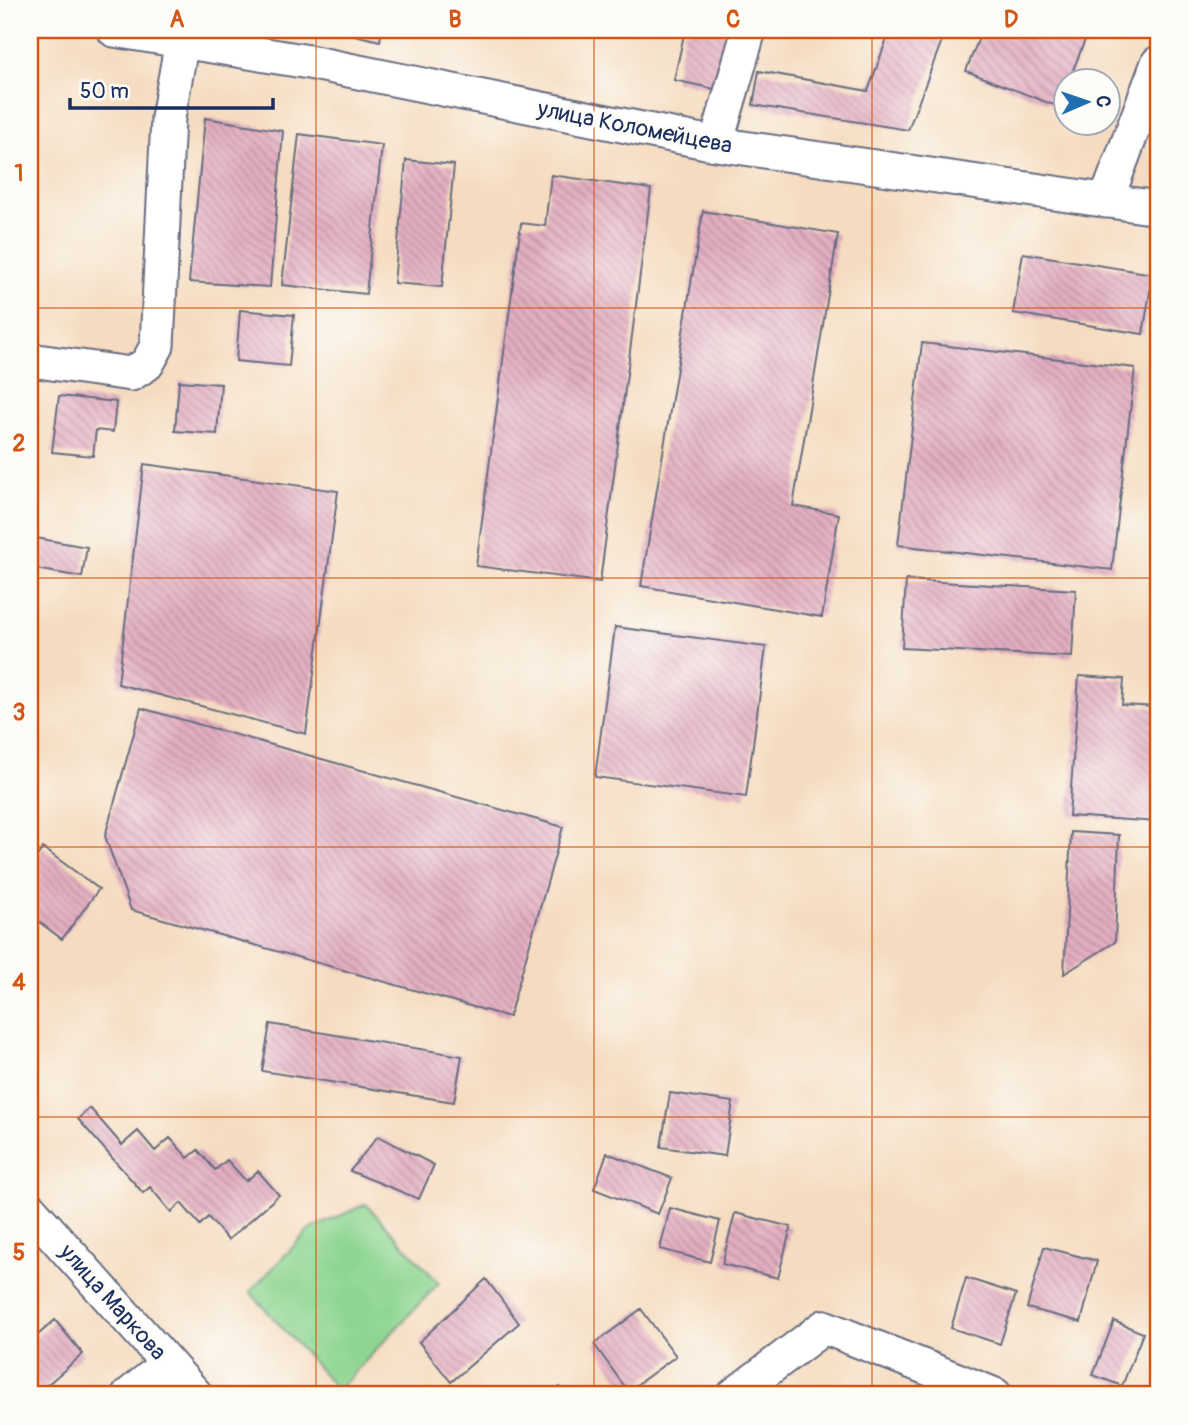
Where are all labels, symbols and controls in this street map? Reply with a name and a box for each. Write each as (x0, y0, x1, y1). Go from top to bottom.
text: A (170, 5, 185, 34)
text: B (448, 5, 462, 34)
text: C (726, 5, 740, 34)
text: D (1004, 5, 1018, 34)
scale bar (70, 66, 273, 110)
north arrow (1052, 66, 1122, 136)
text: 50 m (80, 78, 129, 105)
street label: улица Коломейцева (534, 94, 735, 160)
text: С (1091, 95, 1115, 108)
text: 1 (15, 159, 24, 188)
text: 2 (13, 429, 26, 458)
text: 3 (13, 698, 25, 727)
text: 4 (12, 968, 26, 997)
street label: улица Маркова (53, 1237, 173, 1366)
text: 5 (13, 1238, 25, 1267)

